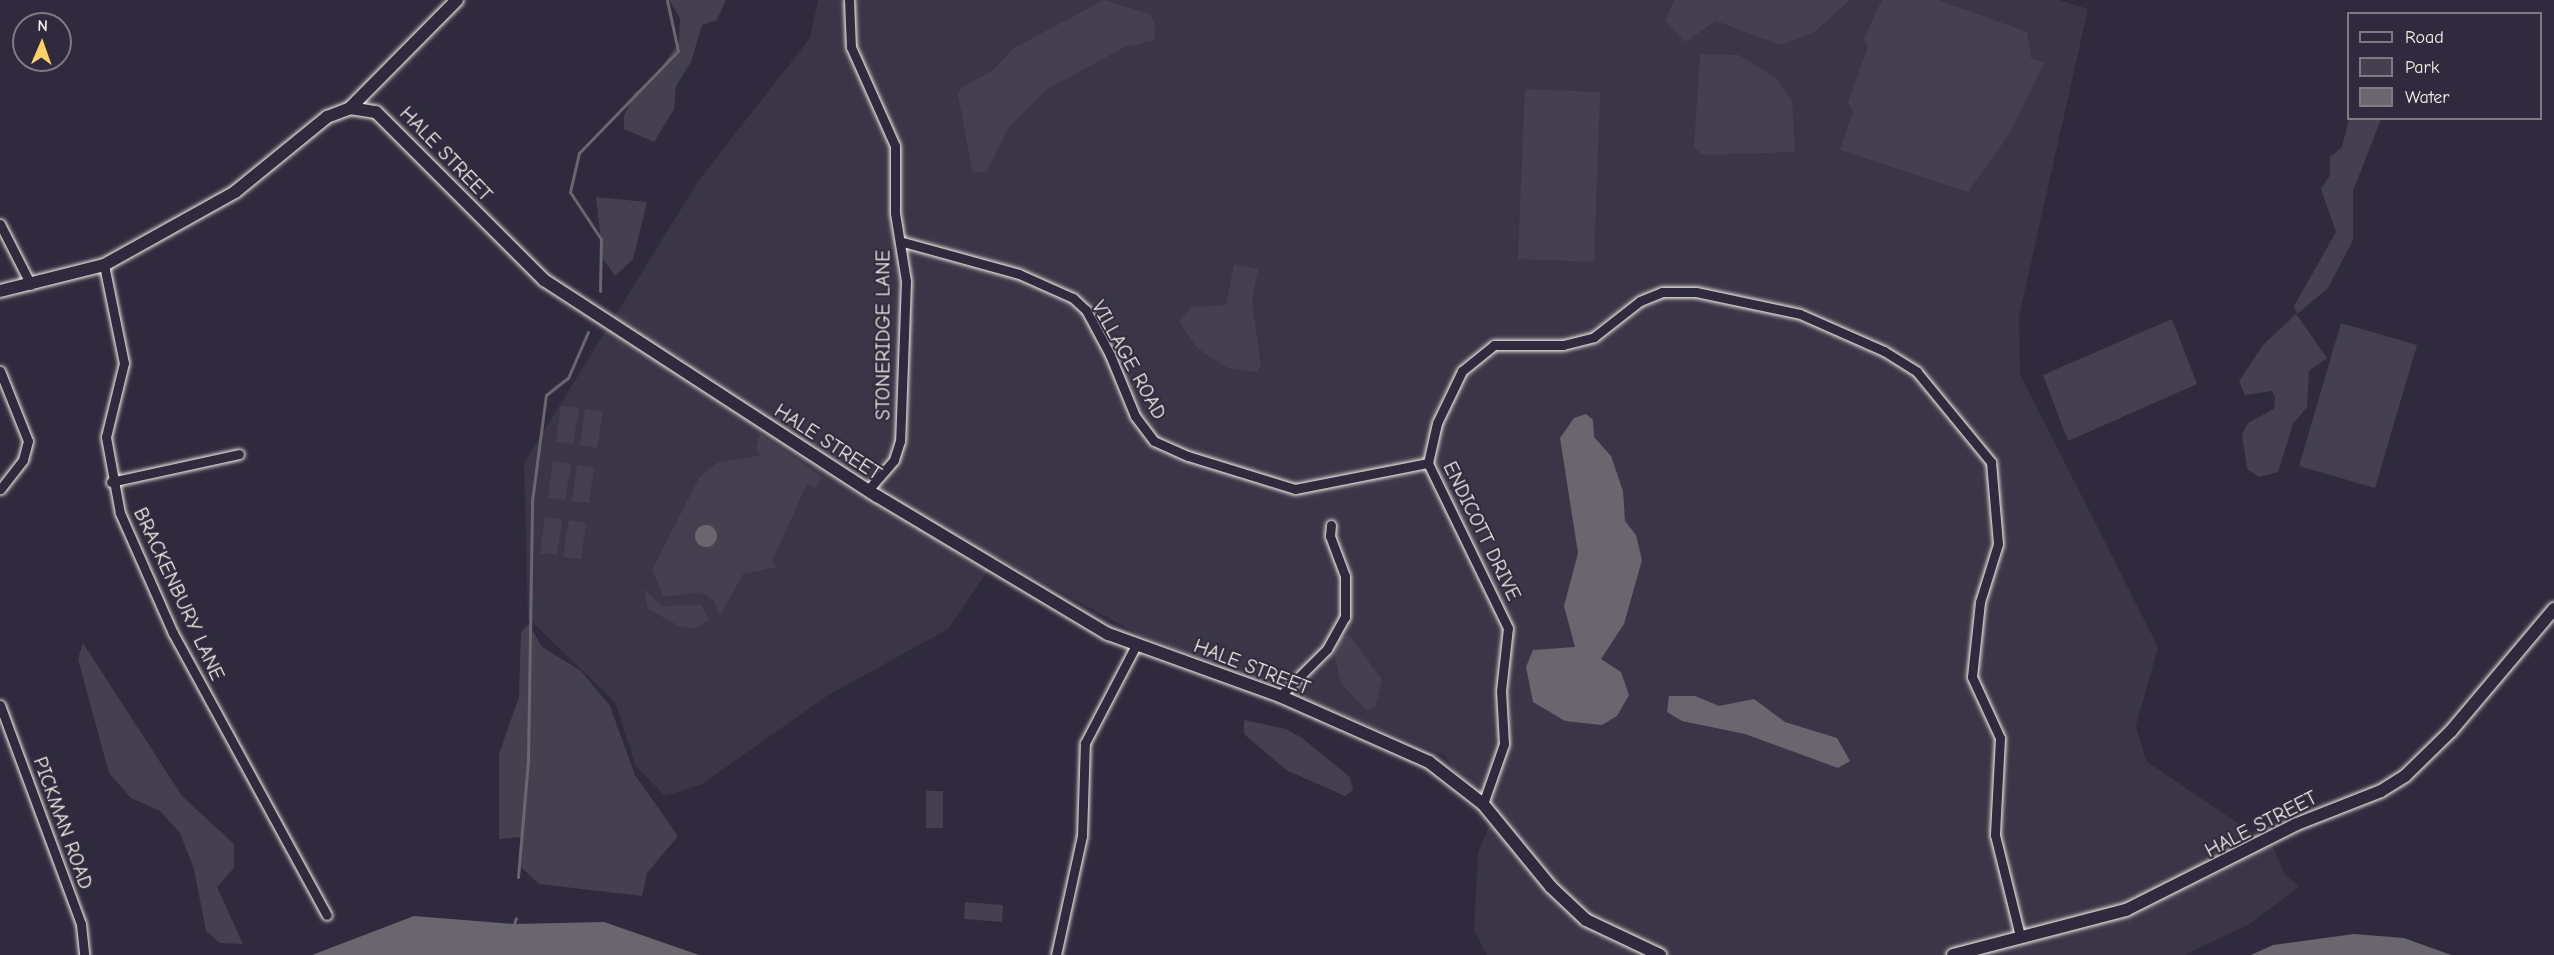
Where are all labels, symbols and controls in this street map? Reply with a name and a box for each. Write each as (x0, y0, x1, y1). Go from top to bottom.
north arrow (12, 12, 72, 72)
legend (2347, 12, 2542, 120)
text: N (37, 17, 48, 35)
text: Road (2405, 27, 2444, 48)
text: Park (2405, 57, 2439, 78)
text: Water (2405, 87, 2449, 108)
street label: HALE STREET (395, 102, 497, 206)
street label: STONERIDGE LANE (871, 250, 895, 420)
street label: VILLAGE ROAD (1086, 296, 1172, 424)
street label: HALE STREET (770, 399, 886, 485)
street label: ENDICOTT DRIVE (1438, 458, 1526, 604)
street label: BRACKENBURY LANE (128, 504, 230, 684)
street label: HALE STREET (1190, 634, 1314, 700)
street label: PICKMAN ROAD (28, 754, 98, 892)
street label: HALE STREET (2201, 785, 2321, 863)

